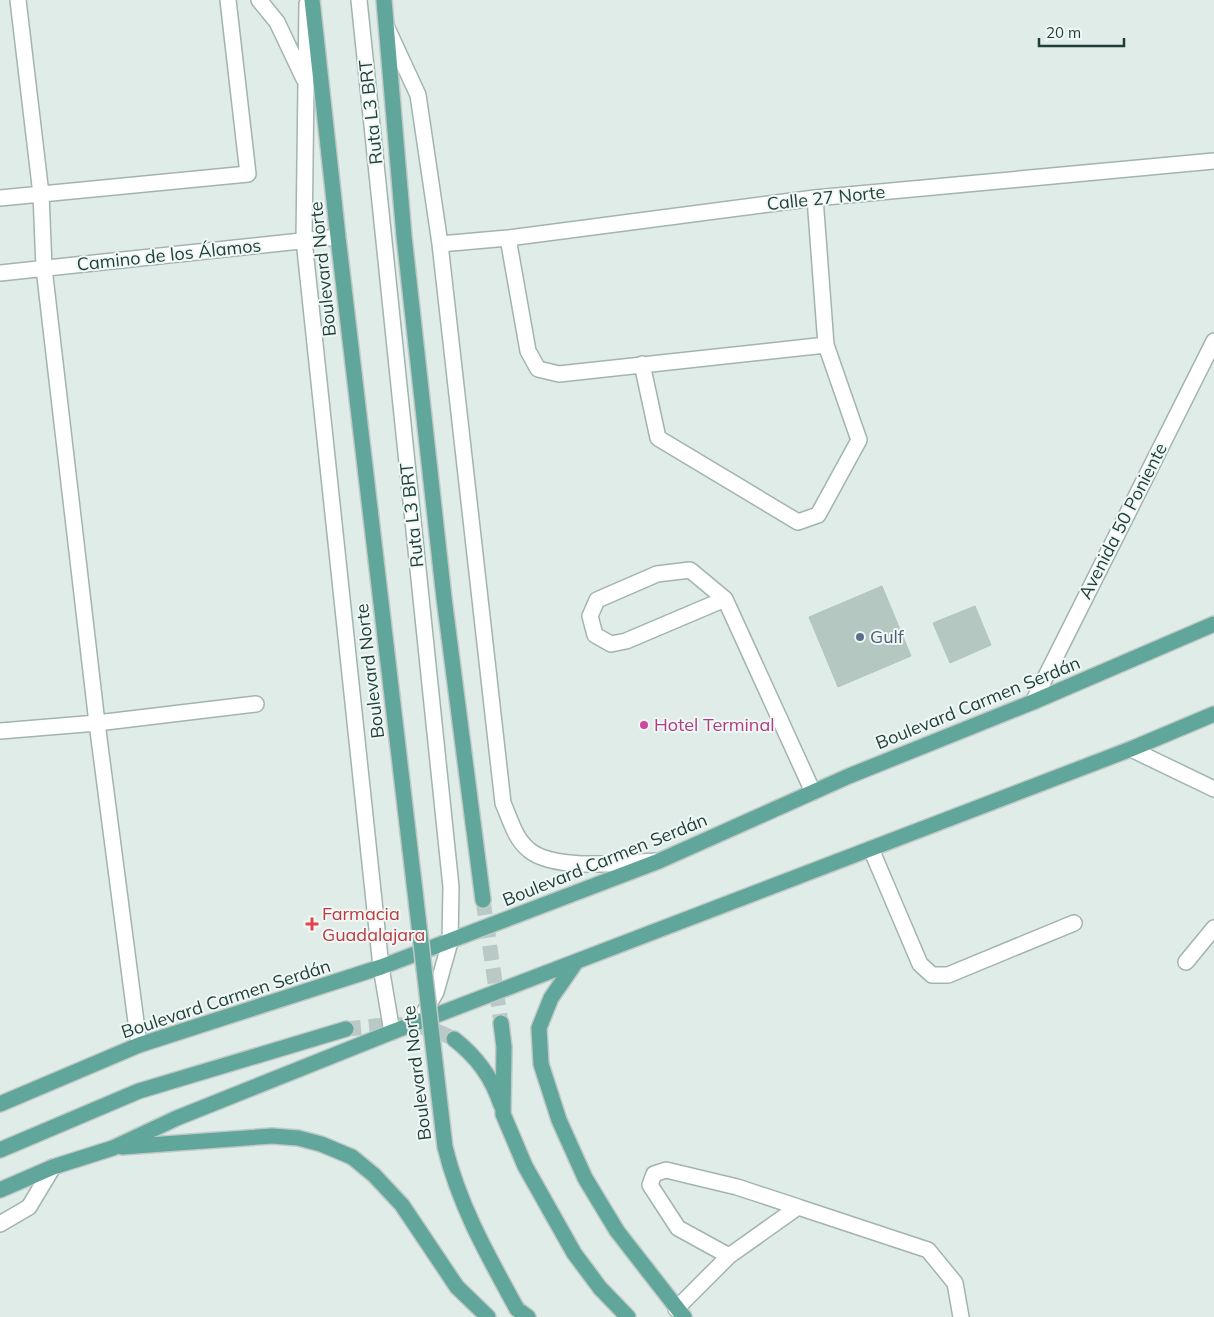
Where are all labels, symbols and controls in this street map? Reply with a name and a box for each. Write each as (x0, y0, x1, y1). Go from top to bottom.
scale bar (1039, 15, 1124, 47)
text: 20 m (1046, 23, 1081, 42)
street label: Ruta L3 BRT (354, 58, 387, 166)
street label: Calle 27 Norte (766, 180, 886, 215)
street label: Boulevard Norte (304, 200, 341, 338)
street label: Camino de los Álamos (76, 233, 262, 276)
street label: Avenida 50 Poniente (1073, 439, 1172, 603)
street label: Ruta L3 BRT (395, 461, 428, 569)
street label: Boulevard Norte (350, 602, 389, 740)
place label: Gulf (870, 625, 905, 648)
marker: Gulf (854, 631, 866, 643)
street label: Boulevard Carmen Serdán (872, 651, 1084, 754)
place label: Hotel Terminal (654, 713, 775, 736)
marker: Hotel Terminal (638, 719, 650, 731)
street label: Boulevard Carmen Serdán (499, 808, 711, 911)
place label: Farmacia Guadalajara (322, 902, 425, 946)
marker: Farmacia Guadalajara (306, 918, 318, 930)
street label: Boulevard Carmen Serdán (118, 954, 333, 1043)
street label: Boulevard Norte (397, 1004, 436, 1142)

